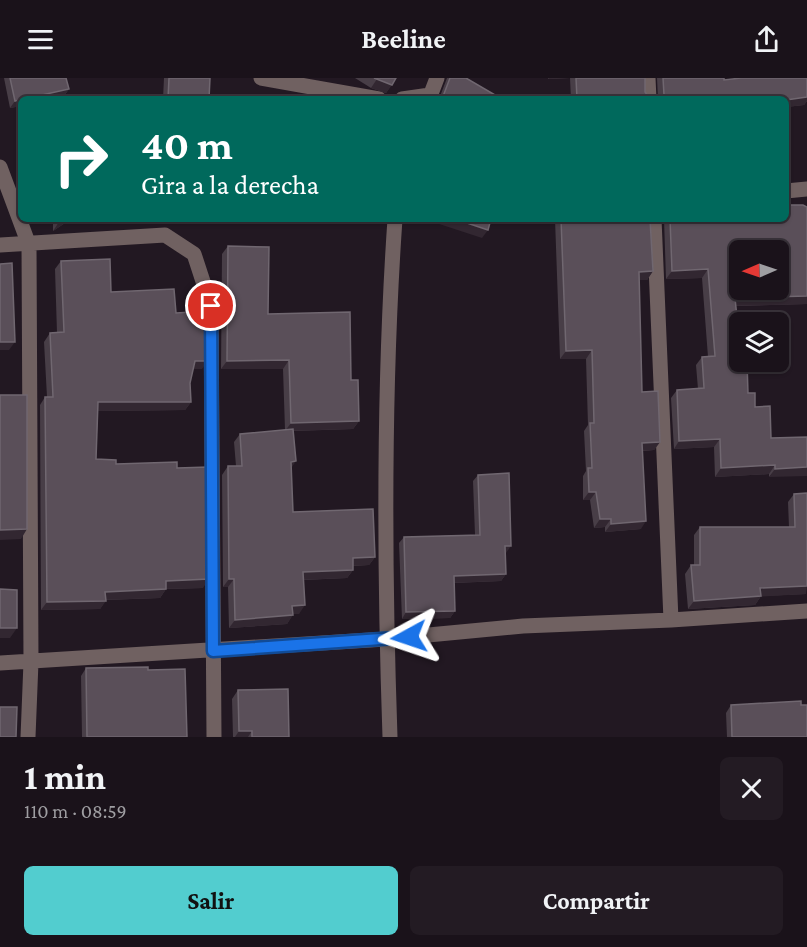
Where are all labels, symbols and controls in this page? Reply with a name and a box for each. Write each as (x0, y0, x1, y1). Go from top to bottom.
icon: menu (24, 23, 57, 56)
icon: share (750, 23, 783, 56)
text: Beeline (361, 24, 446, 54)
icon: right (42, 120, 120, 198)
text: 40 m (141, 121, 233, 168)
text: Gira a la derecha (141, 170, 319, 200)
north arrow (729, 240, 789, 300)
map controls (729, 240, 789, 372)
pin (185, 280, 236, 331)
icon: arrive (194, 289, 227, 322)
button: layers (729, 312, 789, 372)
position arrow (377, 605, 441, 669)
text: 1 min (24, 757, 106, 797)
button: close (720, 757, 783, 820)
text: 110 m · 08:59 (24, 800, 127, 822)
button: Salir (24, 866, 398, 935)
button: Compartir (410, 866, 783, 935)

